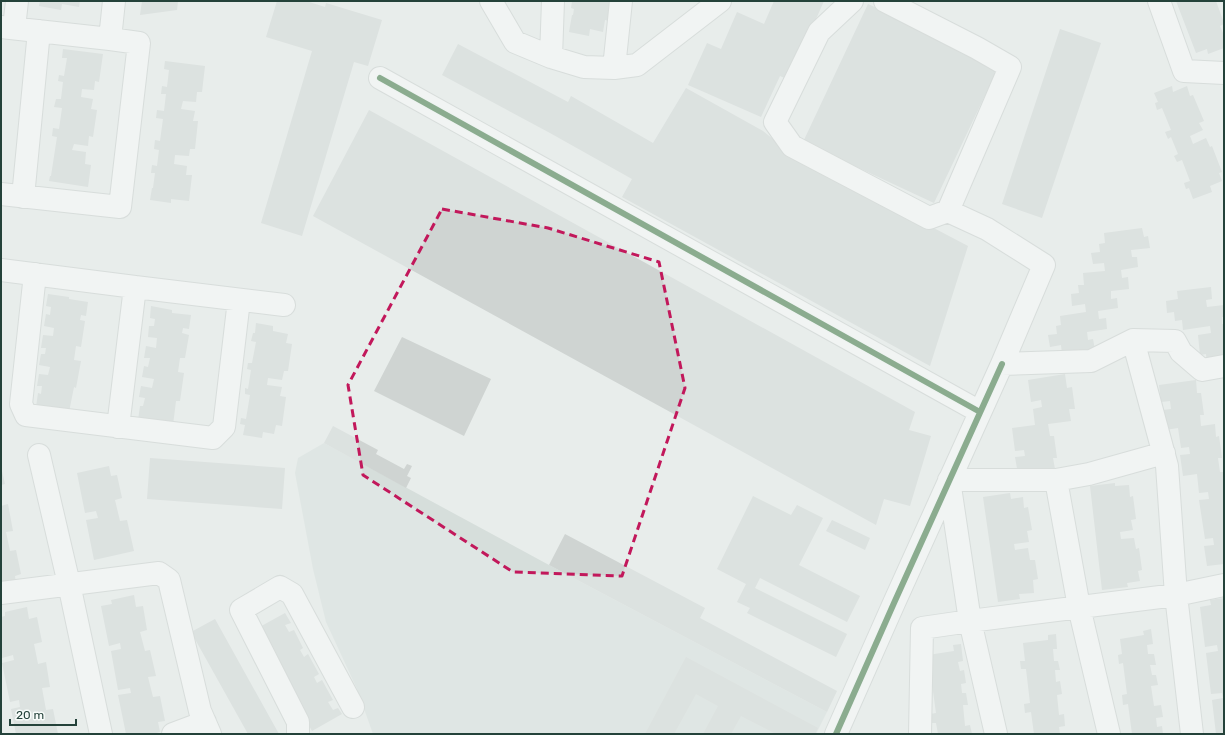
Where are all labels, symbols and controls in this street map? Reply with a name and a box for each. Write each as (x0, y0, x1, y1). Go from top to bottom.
scale bar (10, 701, 76, 727)
text: 20 m (16, 708, 44, 722)

